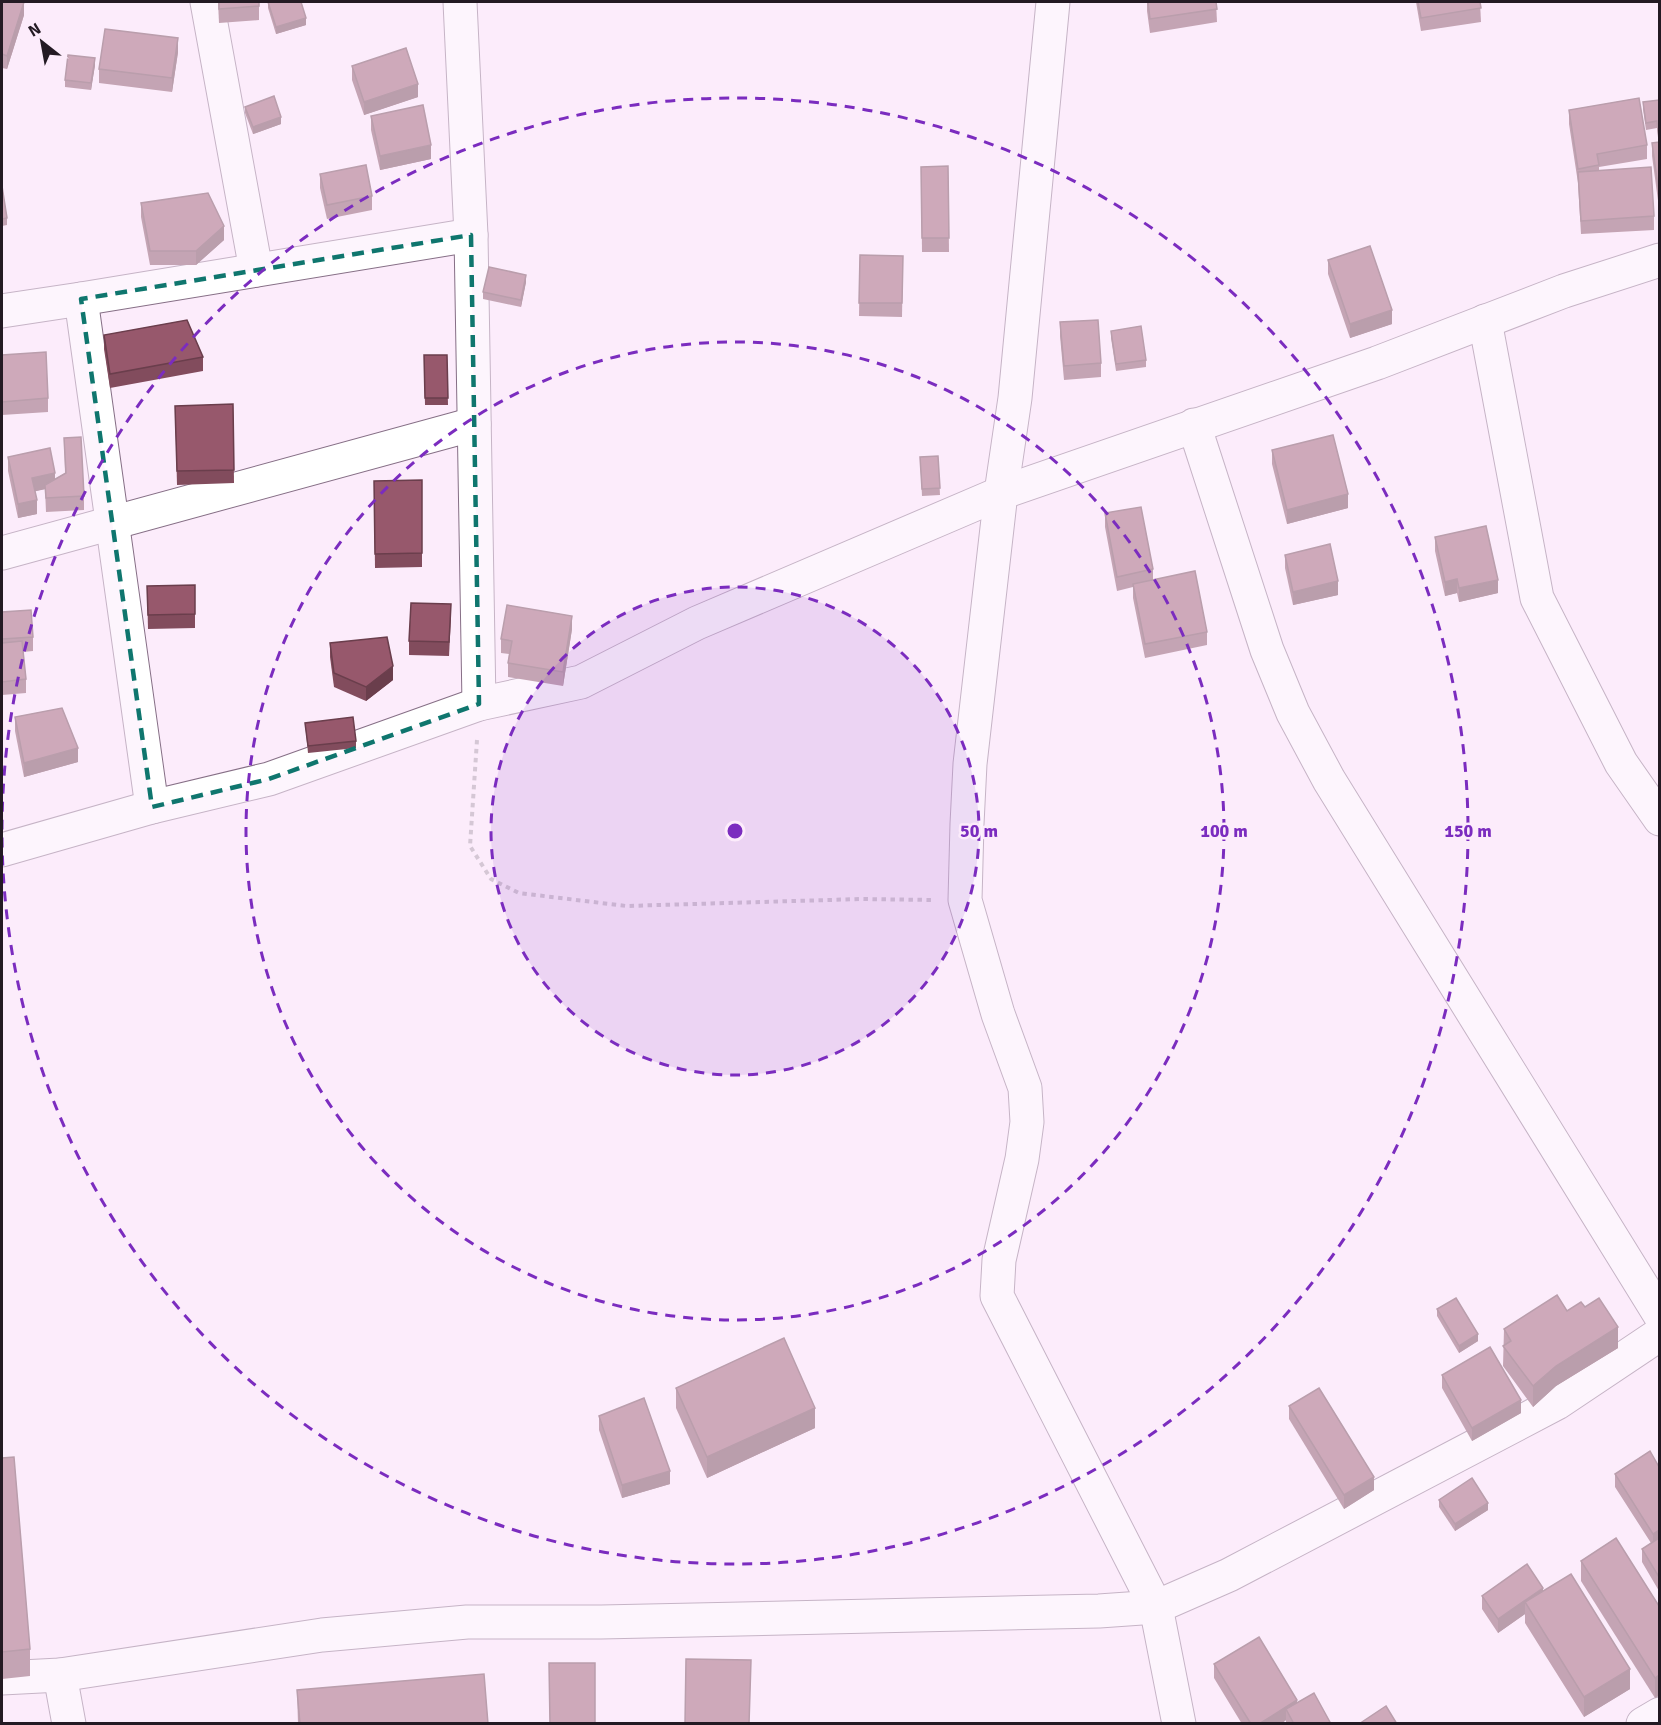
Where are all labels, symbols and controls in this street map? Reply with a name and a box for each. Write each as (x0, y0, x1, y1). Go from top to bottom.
north arrow (12, 12, 72, 72)
text: N (25, 19, 45, 41)
text: 50 m (960, 820, 998, 842)
text: 100 m (1200, 820, 1248, 842)
text: 150 m (1444, 820, 1492, 842)
centre of rings (725, 821, 745, 841)

